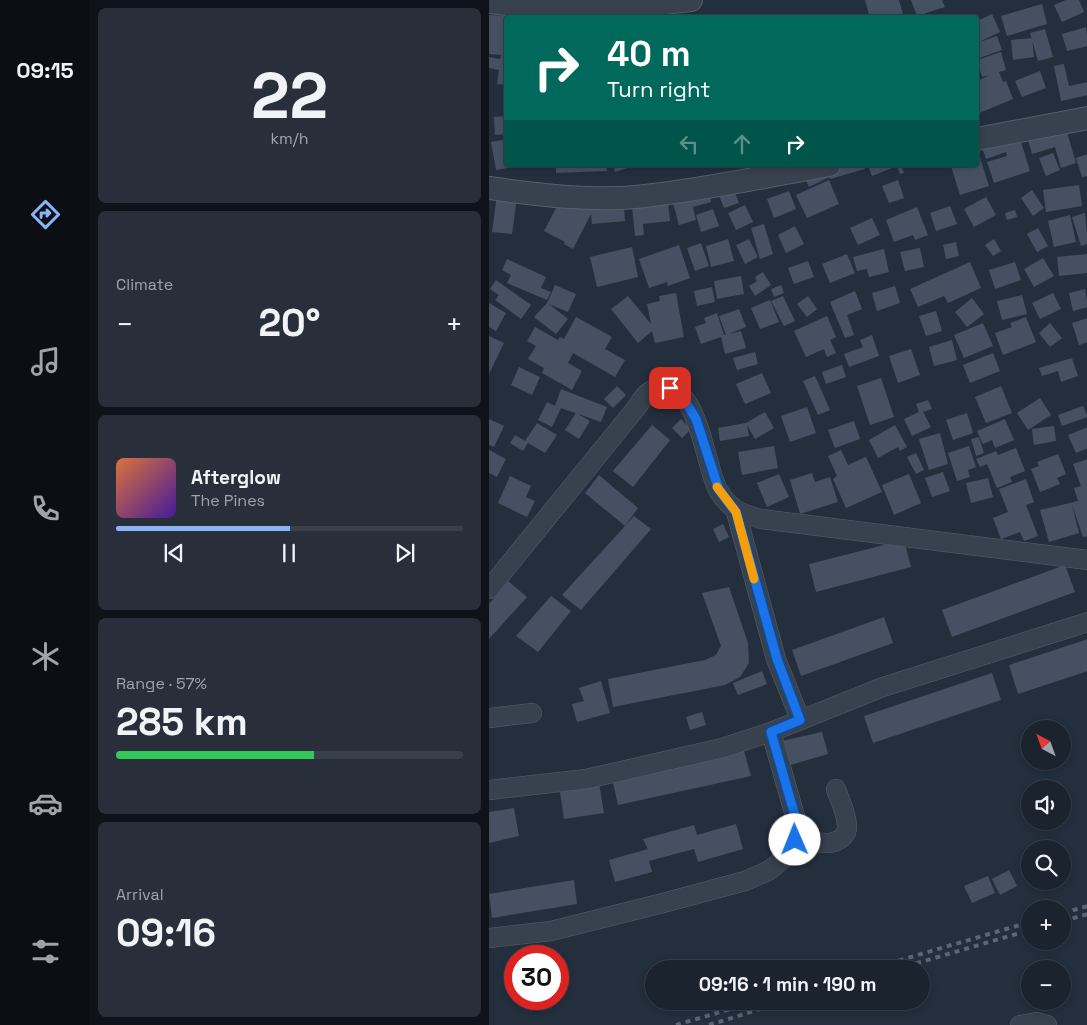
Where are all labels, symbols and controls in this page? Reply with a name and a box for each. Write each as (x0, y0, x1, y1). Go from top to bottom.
text: 40 m (607, 32, 691, 76)
icon: right (524, 35, 589, 100)
text: 22 (251, 54, 328, 137)
text: 09:15 (16, 56, 74, 84)
text: Turn right (607, 75, 710, 103)
text: km/h (270, 128, 309, 149)
icon: left (675, 130, 703, 158)
icon: ahead (728, 130, 756, 158)
icon: right (781, 130, 809, 158)
icon: directions (28, 197, 63, 232)
text: Climate (116, 274, 173, 295)
text: 20° (258, 299, 321, 347)
text: − (116, 306, 133, 342)
text: + (446, 306, 463, 342)
icon: music (28, 344, 63, 379)
pin (649, 367, 691, 409)
icon: arrive (656, 374, 684, 402)
text: Afterglow (191, 465, 281, 490)
text: The Pines (191, 490, 265, 511)
icon: phone (28, 491, 63, 526)
icon: previous (160, 539, 188, 567)
icon: pause (275, 539, 303, 567)
icon: next (391, 539, 419, 567)
icon: climate (28, 639, 63, 674)
text: Range · 57% (116, 673, 207, 694)
text: 285 km (116, 698, 248, 746)
north arrow (1021, 720, 1071, 770)
map controls (1021, 720, 1071, 1010)
button: sound (1021, 780, 1071, 830)
icon: car (28, 786, 63, 821)
position arrow (768, 813, 820, 865)
button: search (1021, 840, 1071, 890)
text: Arrival (116, 884, 164, 905)
button: + (1021, 900, 1071, 950)
text: 09:16 (116, 909, 216, 957)
icon: filters (28, 934, 63, 969)
speed limit sign: 30 (504, 945, 569, 1010)
button: − (1021, 960, 1071, 1010)
text: 09:16 · 1 min · 190 m (699, 972, 876, 997)

